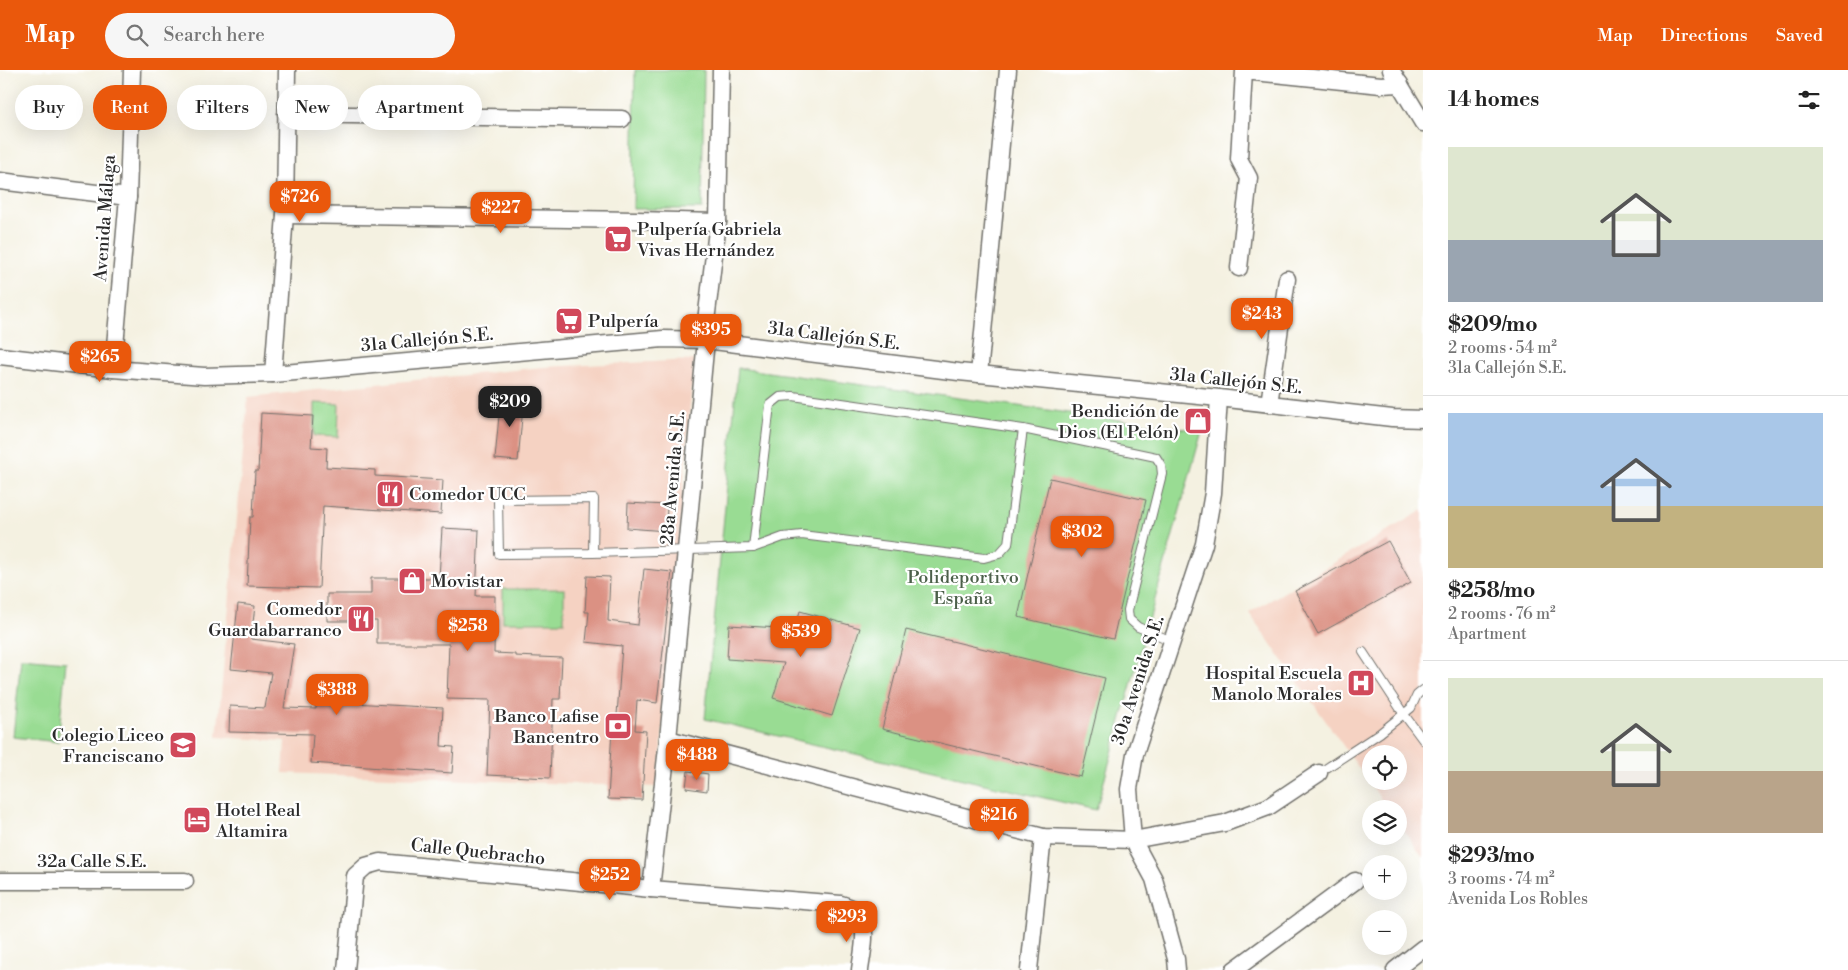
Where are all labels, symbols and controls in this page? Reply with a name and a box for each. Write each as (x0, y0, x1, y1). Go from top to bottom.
search box (105, 13, 455, 58)
text: Map (25, 20, 75, 50)
icon: search (123, 21, 151, 49)
text: Search here (163, 23, 265, 47)
text: Map (1597, 24, 1633, 47)
text: Directions (1661, 24, 1748, 47)
text: Saved (1776, 24, 1823, 47)
chip: Buy (15, 85, 83, 130)
chip: Rent (93, 85, 167, 130)
chip: Filters (177, 85, 267, 130)
chip: New (277, 85, 348, 130)
chip: Apartment (358, 85, 482, 130)
icon: filters (1795, 86, 1823, 114)
text: 14 homes (1448, 87, 1539, 113)
street label: Avenida Málaga (89, 153, 121, 283)
pin: $726 (270, 180, 330, 223)
icon: home (1591, 180, 1681, 270)
text: $726 (281, 187, 319, 207)
pin: $227 (471, 191, 531, 234)
text: $227 (482, 198, 520, 218)
place label: Pulpería Gabriela Vivas Hernández (636, 218, 783, 262)
supermarket icon: Pulpería Gabriela Vivas Hernández (603, 224, 633, 254)
pin: $243 (1232, 298, 1292, 340)
text: $243 (1242, 304, 1282, 324)
supermarket icon: Pulpería (554, 306, 584, 336)
place label: Pulpería (588, 310, 660, 333)
text: $209/mo (1448, 312, 1538, 338)
pin: $395 (681, 314, 741, 356)
street label: 31a Callejón S.E. (767, 316, 901, 356)
text: $395 (691, 320, 731, 340)
street label: 31a Callejón S.E. (360, 323, 494, 357)
text: 2 rooms · 54 m² (1448, 338, 1557, 358)
pin: $265 (70, 340, 130, 383)
text: $265 (80, 347, 120, 367)
text: 31a Callejón S.E. (1448, 358, 1566, 378)
street label: 31a Callejón S.E. (1169, 363, 1303, 399)
pin: $209 (480, 386, 540, 428)
text: $209 (489, 392, 531, 412)
place label: Bendición de Dios (El Pelón) (1058, 400, 1179, 444)
shop icon: Bendición de Dios (El Pelón) (1183, 406, 1213, 436)
street label: 28a Avenida S.E. (656, 410, 690, 546)
icon: home (1591, 445, 1681, 535)
restaurant icon: Comedor UCC (375, 479, 405, 509)
place label: Comedor UCC (409, 483, 526, 506)
pin: $302 (1052, 516, 1112, 558)
text: $302 (1062, 522, 1102, 542)
shop icon: Movistar (397, 566, 427, 596)
park label: Polideportivo España (907, 566, 1019, 610)
place label: Movistar (431, 570, 503, 593)
text: $258/mo (1448, 578, 1535, 604)
place label: Comedor Guardabarranco (208, 598, 342, 642)
restaurant icon: Comedor Guardabarranco (346, 604, 376, 634)
text: 2 rooms · 76 m² (1448, 604, 1556, 624)
pin: $258 (438, 610, 498, 652)
street label: 30a Avenida S.E. (1106, 612, 1170, 748)
text: $258 (448, 616, 488, 636)
pin: $539 (771, 616, 831, 658)
text: $539 (781, 622, 821, 642)
text: Apartment (1448, 624, 1527, 644)
place label: Hospital Escuela Manolo Morales (1205, 662, 1343, 706)
hospital icon: Hospital Escuela Manolo Morales (1346, 668, 1376, 698)
pin: $388 (307, 674, 367, 716)
text: $388 (317, 680, 357, 700)
place label: Banco Lafise Bancentro (494, 705, 599, 749)
icon: home (1591, 710, 1681, 800)
bank icon: Banco Lafise Bancentro (603, 711, 633, 741)
place label: Colegio Liceo Franciscano (52, 724, 164, 768)
school or university icon: Colegio Liceo Franciscano (168, 730, 198, 760)
pin: $488 (667, 738, 727, 781)
text: $488 (677, 745, 717, 765)
map controls (1362, 745, 1407, 955)
button: locate (1362, 745, 1407, 790)
pin: $216 (969, 798, 1029, 841)
place label: Hotel Real Altamira (215, 799, 301, 843)
button: layers (1362, 800, 1407, 845)
hotel icon: Hotel Real Altamira (182, 805, 212, 835)
text: $216 (981, 805, 1017, 825)
street label: Calle Quebracho (410, 833, 546, 871)
text: $293/mo (1448, 843, 1535, 869)
street label: 32a Calle S.E. (37, 850, 147, 873)
button: + (1362, 855, 1407, 900)
pin: $252 (580, 858, 640, 901)
text: $252 (590, 865, 630, 885)
text: 3 rooms · 74 m² (1448, 869, 1555, 889)
text: Avenida Los Robles (1448, 889, 1588, 909)
pin: $293 (817, 900, 877, 943)
text: $293 (827, 907, 867, 927)
button: − (1362, 910, 1407, 955)

